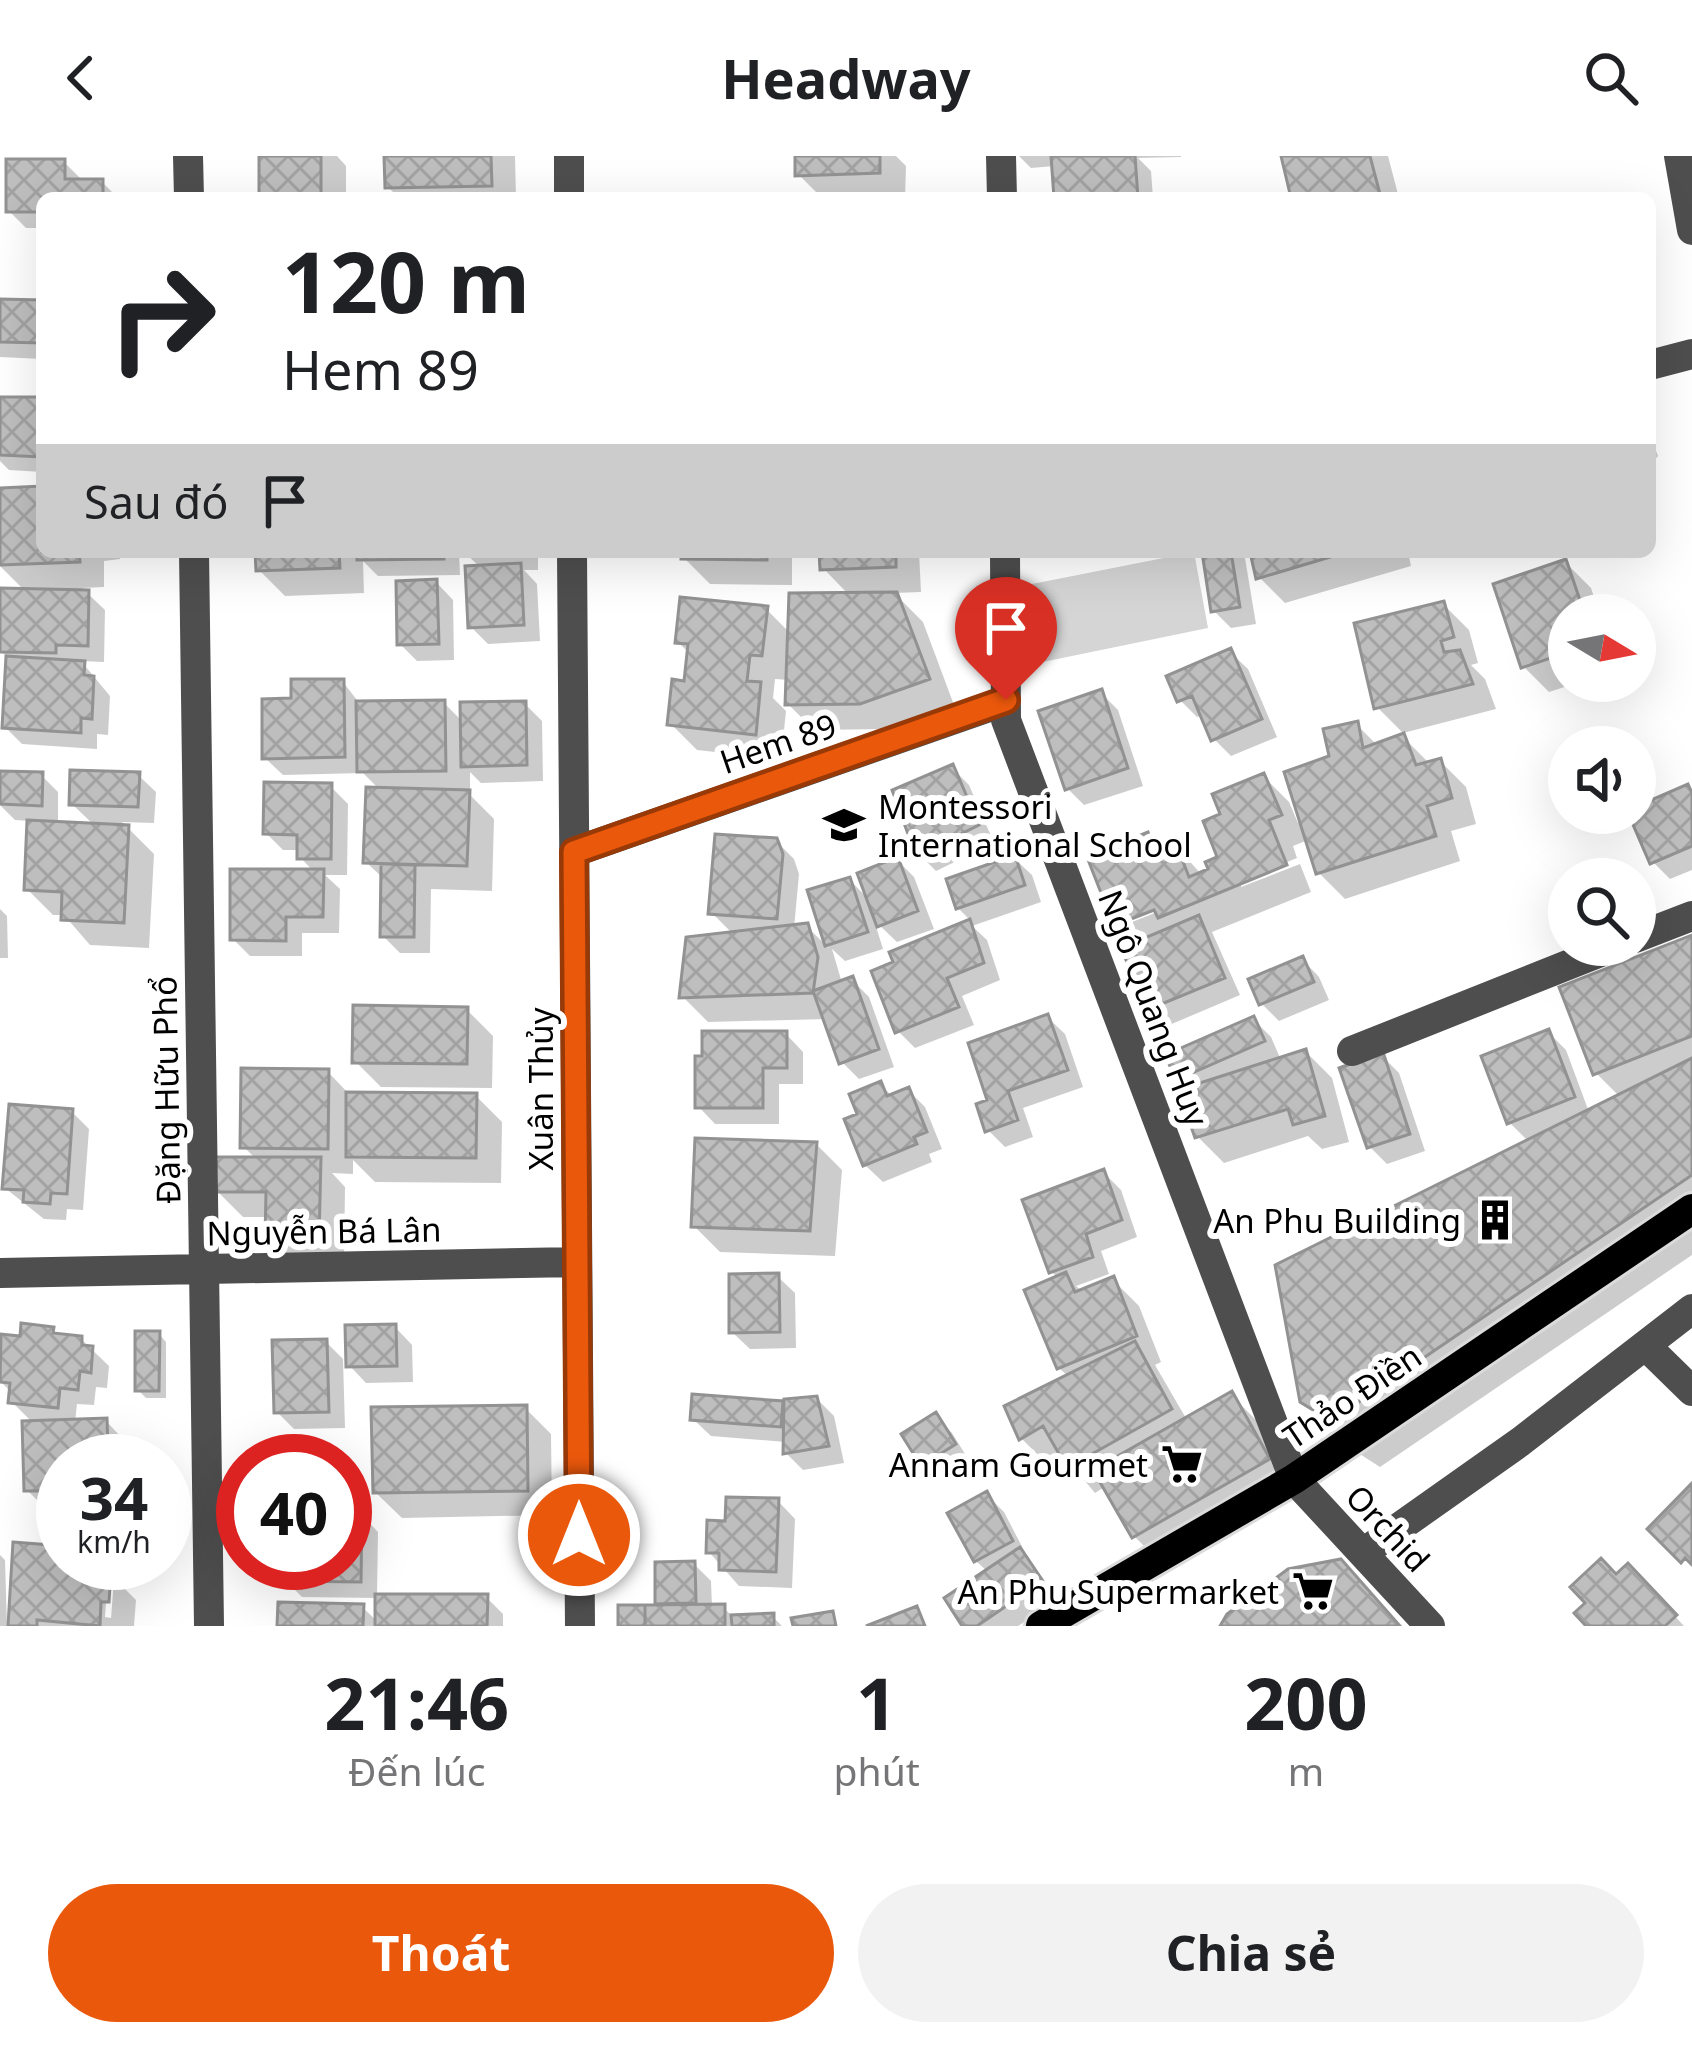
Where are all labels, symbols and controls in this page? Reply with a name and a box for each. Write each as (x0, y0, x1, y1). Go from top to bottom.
text: Headway (721, 41, 971, 115)
icon: back (48, 45, 114, 111)
icon: search (1578, 45, 1644, 111)
text: 120 m (282, 223, 530, 338)
icon: right (84, 240, 240, 396)
text: Hem 89 (282, 332, 479, 406)
icon: arrive (252, 468, 318, 534)
text: Sau đó (84, 471, 228, 532)
pin (955, 577, 1057, 700)
north arrow (1548, 594, 1656, 702)
map controls (1548, 594, 1656, 966)
icon: arrive (973, 595, 1039, 661)
street label: Hem 89 (714, 702, 842, 784)
button: sound (1548, 726, 1656, 834)
place label: Montessori International School (878, 784, 1192, 867)
school or university icon: Montessori International School (821, 802, 867, 848)
button: search (1548, 858, 1656, 966)
street label: Ngô Quang Huy (1088, 883, 1220, 1133)
street label: Đặng Hữu Phổ (142, 976, 190, 1204)
street label: Xuân Thủy (518, 1007, 563, 1171)
building icon: An Phu Building (1472, 1197, 1518, 1243)
place label: An Phu Building (1213, 1198, 1461, 1243)
street label: Nguyễn Bá Lân (206, 1206, 442, 1256)
street label: Thảo Điền (1274, 1333, 1430, 1459)
speed limit sign: 40 (216, 1434, 372, 1590)
supermarket icon: Annam Gourmet (1159, 1441, 1205, 1487)
place label: Annam Gourmet (889, 1442, 1148, 1487)
text: 34 (80, 1456, 148, 1538)
position arrow (516, 1472, 642, 1598)
street label: Orchid (1336, 1475, 1440, 1581)
text: km/h (77, 1521, 151, 1562)
supermarket icon: An Phu Supermarket (1290, 1568, 1336, 1614)
place label: An Phu Supermarket (957, 1569, 1279, 1614)
text: 21:46 (324, 1653, 509, 1751)
text: 1 (856, 1653, 897, 1751)
text: 200 (1244, 1653, 1368, 1751)
text: Đến lúc (348, 1744, 486, 1797)
text: phút (834, 1744, 920, 1797)
text: m (1288, 1744, 1324, 1797)
button: Thoát (48, 1884, 834, 2022)
button: Chia sẻ (858, 1884, 1644, 2022)

